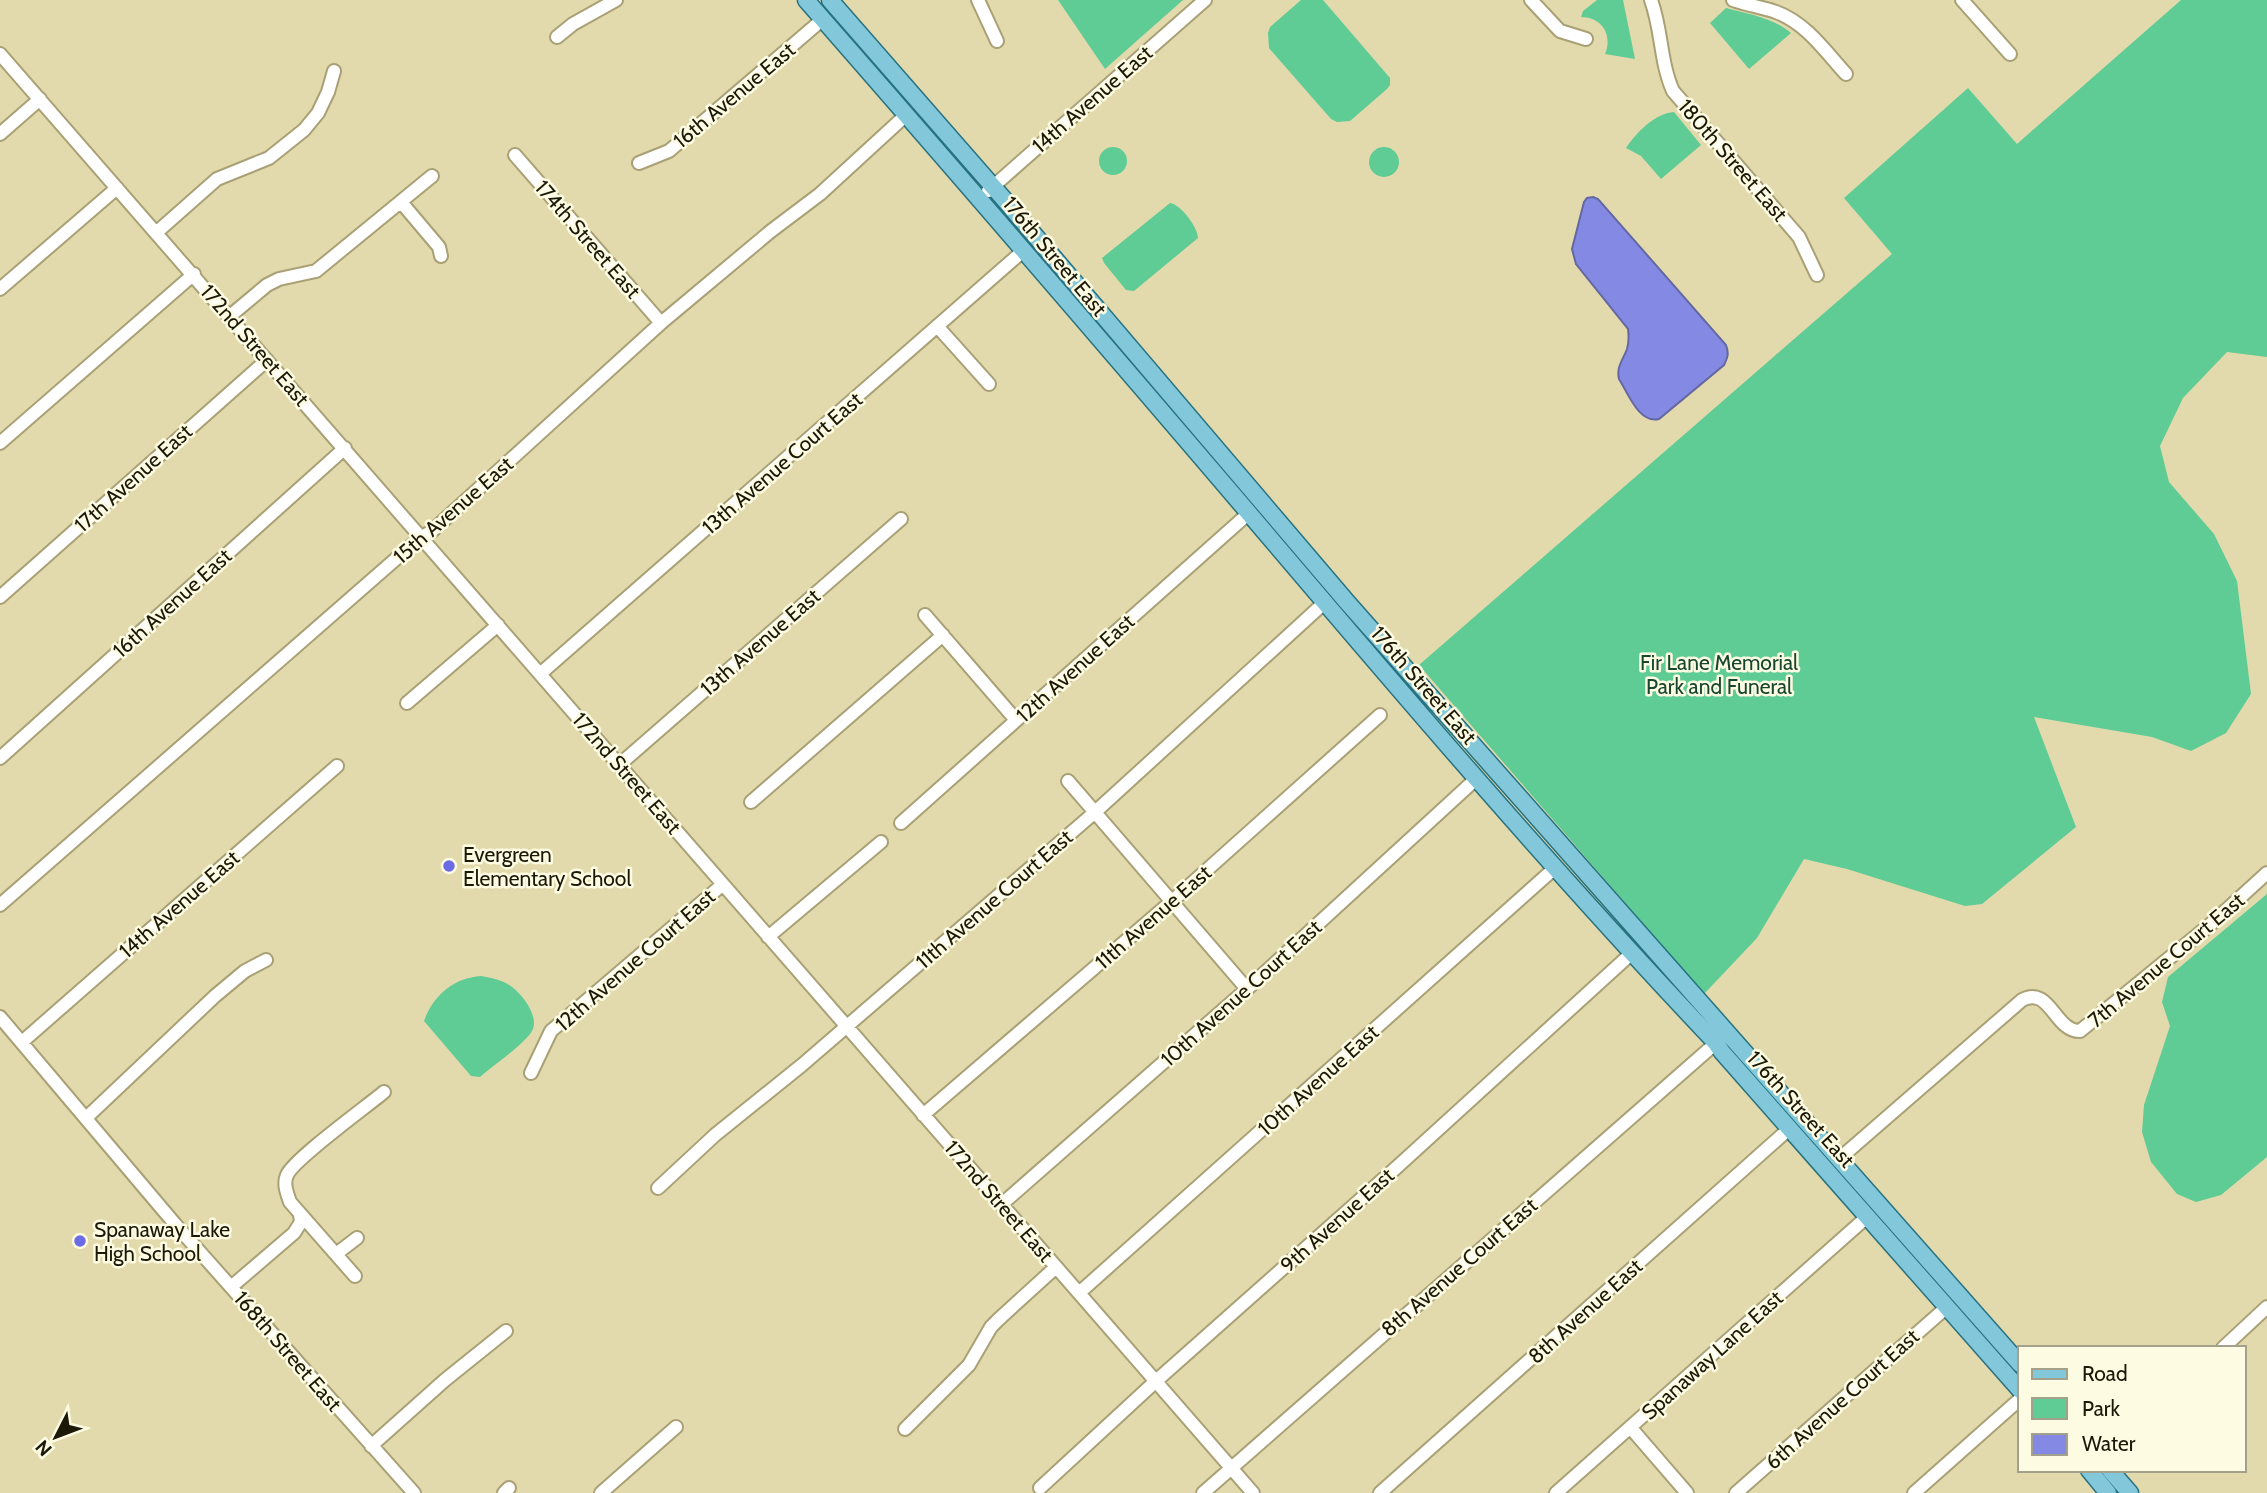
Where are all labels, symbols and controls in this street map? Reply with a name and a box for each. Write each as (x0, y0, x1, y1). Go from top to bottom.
street label: 16th Avenue East (668, 37, 800, 153)
street label: 14th Avenue East (1027, 40, 1157, 158)
street label: 180th Street East (1673, 94, 1793, 226)
street label: 174th Street East (530, 175, 646, 303)
street label: 176th Street East (998, 191, 1112, 321)
street label: 172nd Street East (195, 279, 315, 411)
street label: 13th Avenue Court East (697, 387, 867, 539)
street label: 17th Avenue East (69, 419, 197, 537)
street label: 15th Avenue East (388, 451, 518, 569)
street label: 16th Avenue East (108, 543, 236, 663)
street label: 13th Avenue East (695, 583, 825, 701)
street label: 12th Avenue East (1011, 609, 1139, 727)
street label: 176th Street East (1366, 621, 1482, 749)
park label: Fir Lane Memorial Park and Funeral (1640, 650, 1798, 699)
street label: 172nd Street East (567, 707, 687, 839)
street label: 11th Avenue Court East (911, 824, 1077, 974)
place label: Evergreen Elementary School (463, 842, 631, 891)
street label: 14th Avenue East (114, 845, 244, 963)
marker: Evergreen Elementary School (441, 858, 457, 874)
street label: 11th Avenue East (1090, 860, 1216, 974)
street label: 12th Avenue Court East (550, 884, 720, 1036)
street label: 7th Avenue Court East (2083, 887, 2249, 1033)
street label: 10th Avenue Court East (1156, 914, 1326, 1072)
street label: 10th Avenue East (1253, 1019, 1383, 1141)
street label: 176th Street East (1742, 1046, 1860, 1172)
street label: 172nd Street East (939, 1135, 1059, 1267)
street label: 9th Avenue East (1275, 1163, 1399, 1277)
street label: 8th Avenue Court East (1376, 1192, 1542, 1342)
place label: Spanaway Lake High School (94, 1217, 230, 1266)
marker: Spanaway Lake High School (72, 1233, 88, 1249)
street label: 8th Avenue East (1523, 1253, 1647, 1369)
street label: Spanaway Lane East (1636, 1285, 1788, 1425)
street label: 168th Street East (229, 1286, 347, 1416)
street label: 6th Avenue Court East (1760, 1324, 1924, 1474)
legend (2018, 1346, 2246, 1472)
text: Road (2082, 1361, 2128, 1386)
text: Park (2082, 1396, 2120, 1421)
north arrow (21, 1402, 91, 1472)
text: Water (2082, 1431, 2136, 1456)
text: N (31, 1435, 57, 1461)

